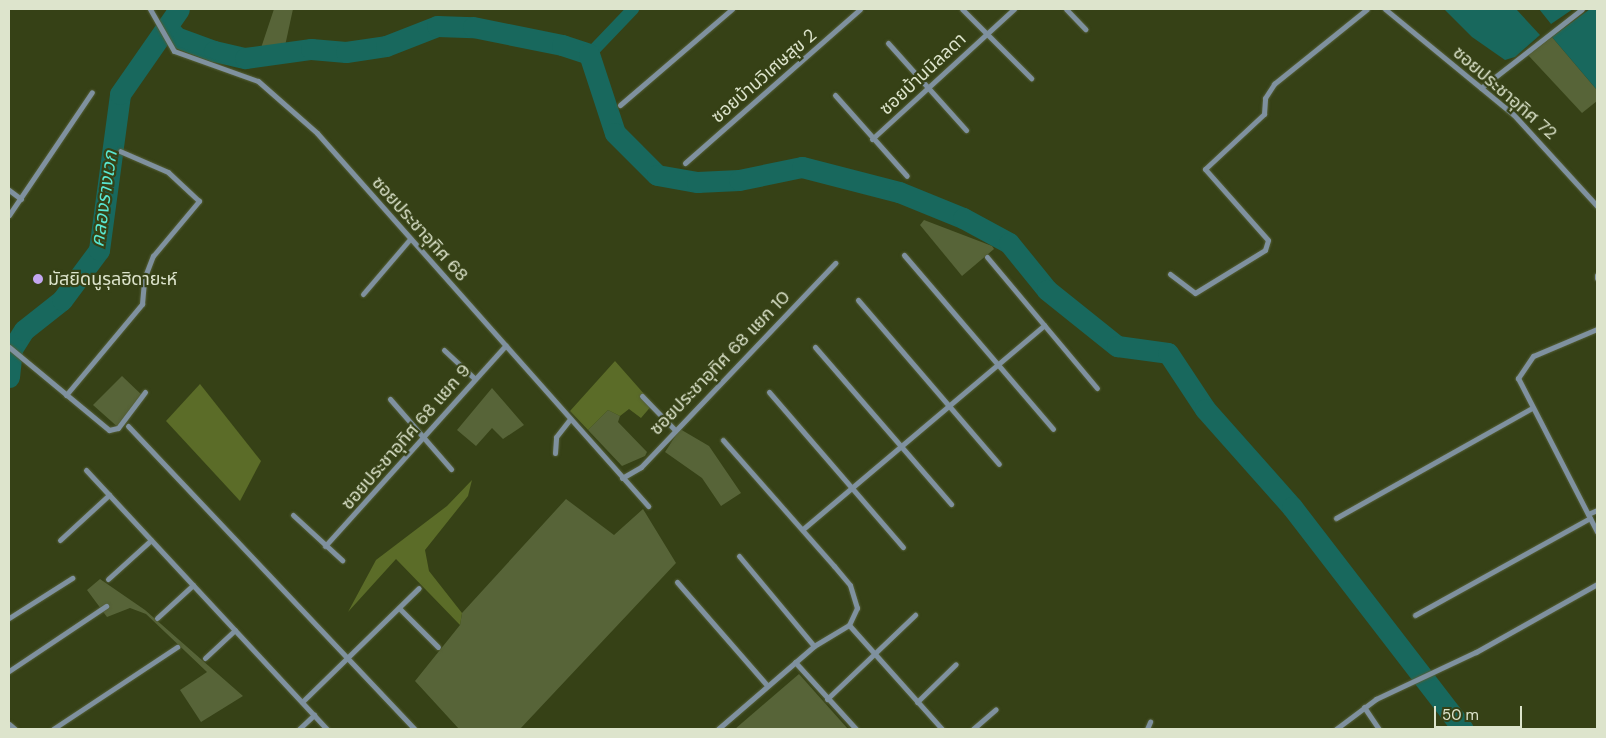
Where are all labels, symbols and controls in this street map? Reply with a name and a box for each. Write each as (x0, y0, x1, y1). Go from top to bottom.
street label: ซอยบ้านวิเศษสุข 2 (707, 24, 821, 128)
street label: ซอยบ้านนิลลดา (875, 29, 971, 119)
street label: ซอยประชาอุทิศ 72 (1449, 42, 1561, 144)
water label: คลองรางเวก (86, 149, 122, 249)
street label: ซอยประชาอุทิศ 68 (367, 172, 473, 286)
place label: มัสยิดนูรุลฮิดายะห์ (48, 268, 177, 290)
marker: มัสยิดนูรุลฮิดายะห์ (32, 273, 44, 285)
street label: ซอยประชาอุทิศ 68 แยก 10 (645, 286, 795, 440)
street label: ซอยประชาอุทิศ 68 แยก 9 (337, 360, 475, 514)
scale bar (1436, 696, 1524, 728)
text: 50 m (1442, 705, 1479, 725)

